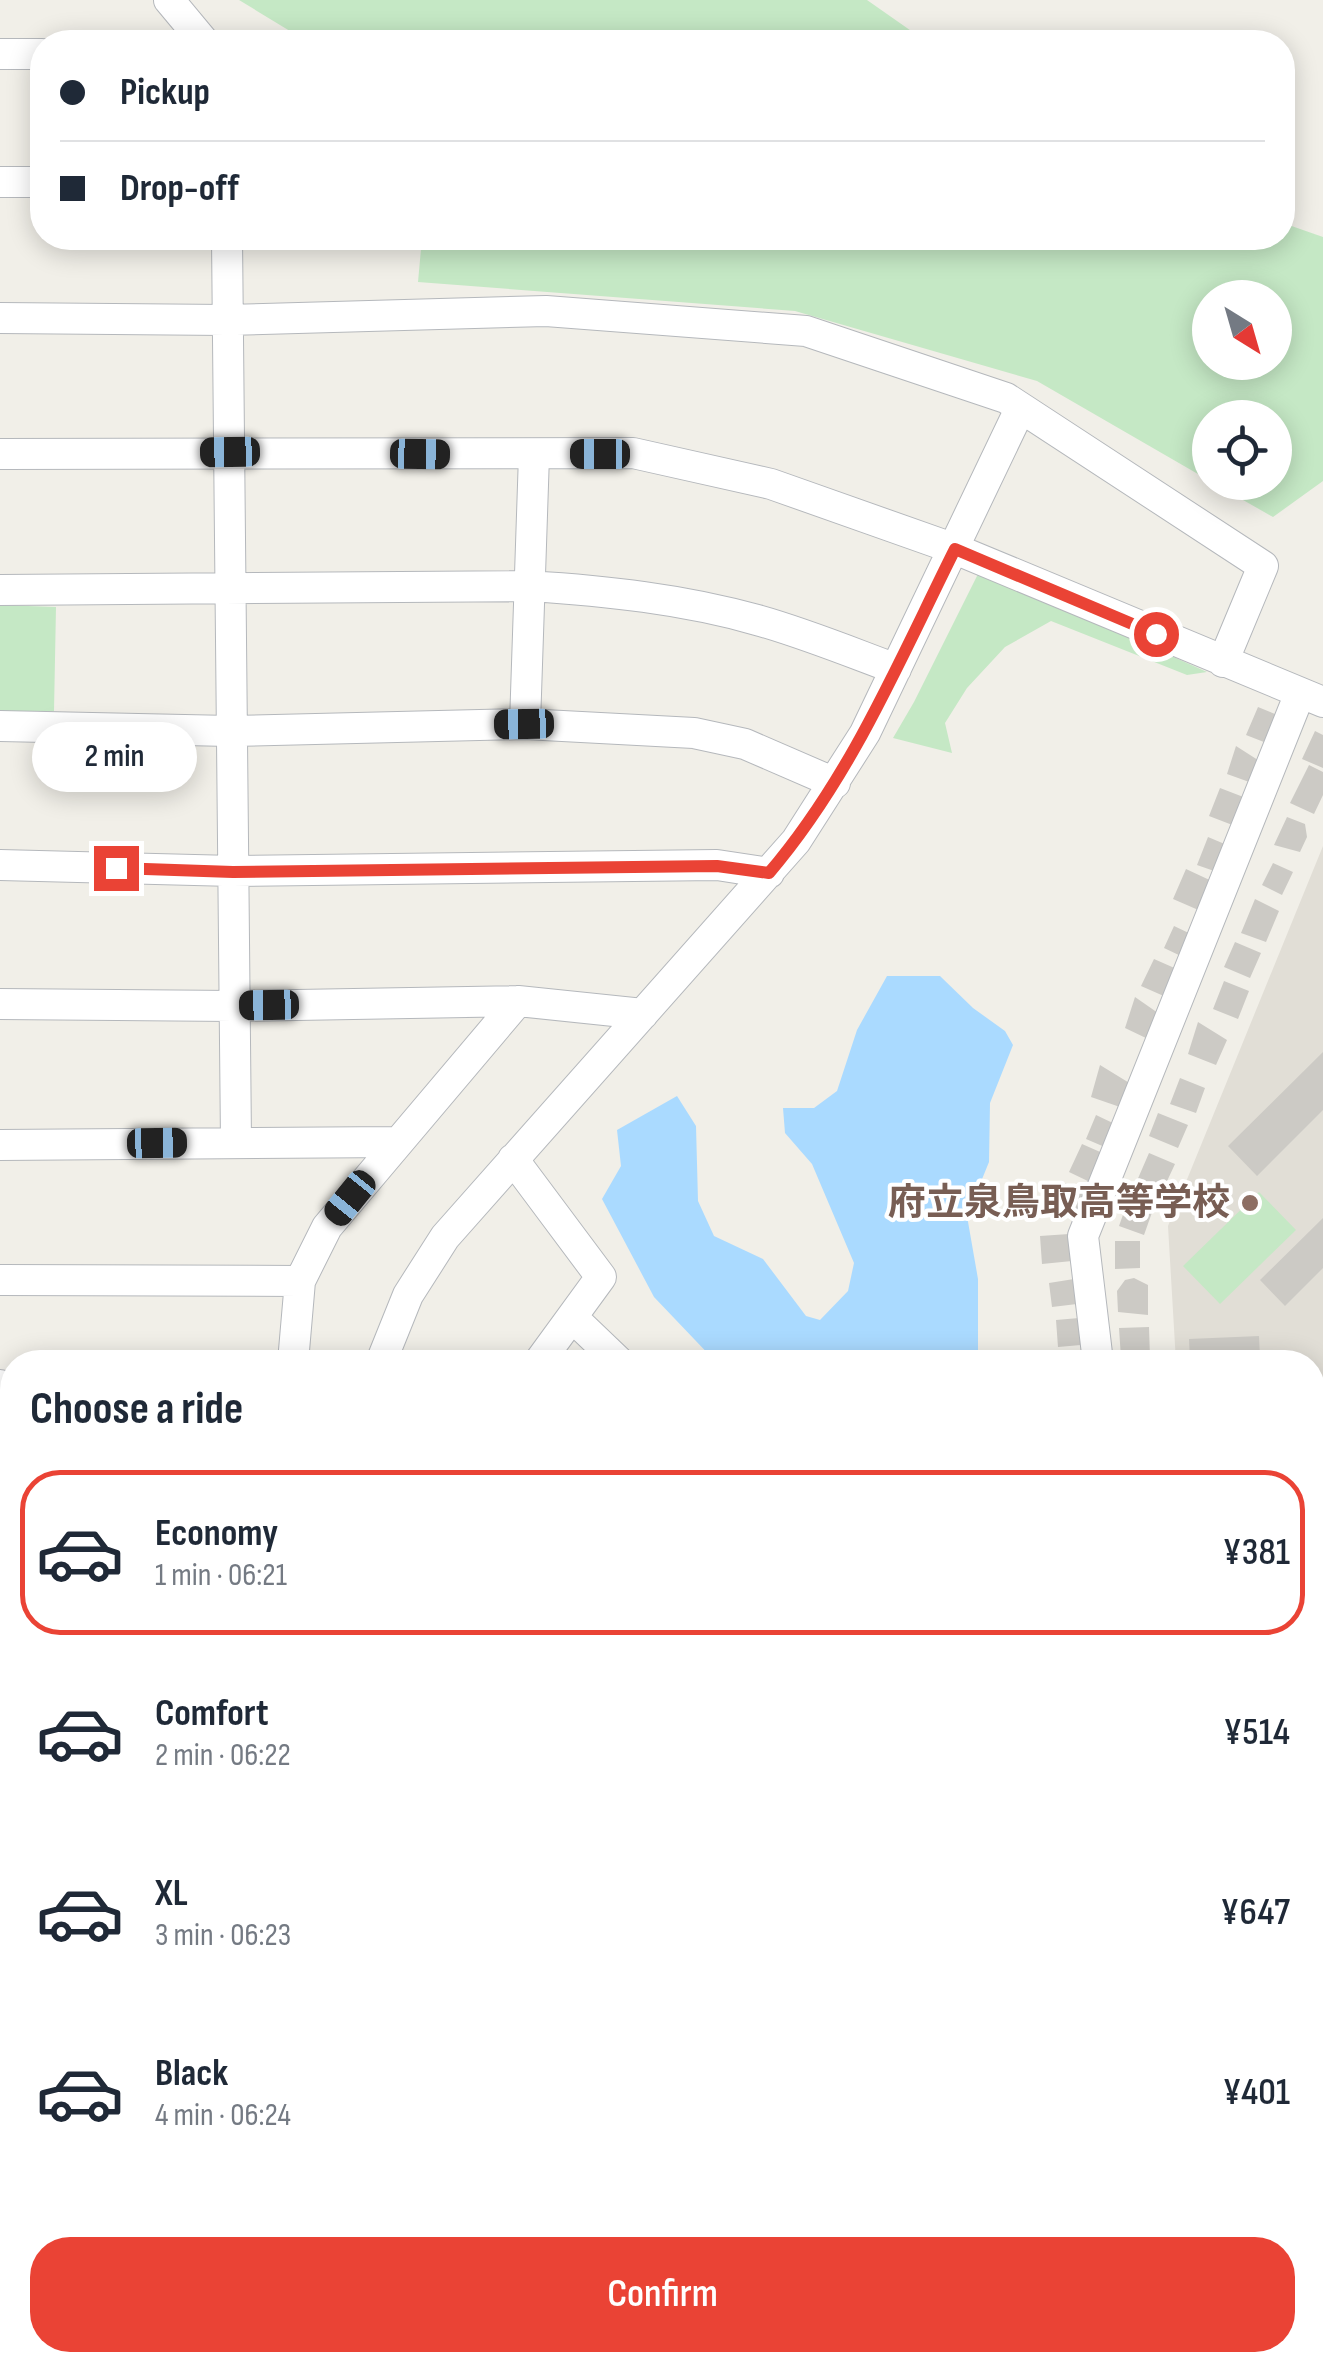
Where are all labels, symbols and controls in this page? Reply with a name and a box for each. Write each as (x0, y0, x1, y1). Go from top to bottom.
text: Pickup (120, 70, 210, 115)
text: Drop-off (120, 166, 239, 211)
north arrow (1192, 280, 1292, 380)
map controls (1192, 280, 1292, 500)
button: locate (1192, 400, 1292, 500)
car (200, 436, 260, 468)
car (390, 438, 450, 470)
car (570, 439, 630, 469)
route start (1134, 612, 1179, 657)
car (494, 708, 554, 740)
callout: 2 min (34, 723, 198, 793)
text: 2 min (85, 737, 144, 776)
route end (94, 846, 139, 891)
car (239, 989, 299, 1021)
car (127, 1127, 187, 1159)
car (319, 1165, 381, 1231)
place label: 府立泉鳥取高等学校 (888, 1181, 1230, 1226)
marker: 府立泉鳥取高等学校 (1239, 1192, 1261, 1214)
text: Choose a ride (30, 1382, 243, 1437)
icon: car (35, 1508, 125, 1598)
text: Economy (155, 1511, 278, 1556)
text: ¥381 (1222, 1530, 1290, 1575)
text: 1 min · 06:21 (155, 1556, 287, 1595)
icon: car (35, 1688, 125, 1778)
text: Comfort (155, 1691, 269, 1736)
text: ¥514 (1223, 1710, 1290, 1755)
text: 2 min · 06:22 (155, 1736, 291, 1775)
icon: car (35, 1868, 125, 1958)
text: XL (155, 1871, 188, 1916)
text: ¥647 (1220, 1890, 1290, 1935)
text: 3 min · 06:23 (155, 1916, 291, 1955)
icon: car (35, 2048, 125, 2138)
text: Black (155, 2051, 228, 2096)
text: ¥401 (1223, 2070, 1290, 2115)
text: 4 min · 06:24 (155, 2096, 291, 2135)
button: Confirm (30, 2237, 1295, 2352)

